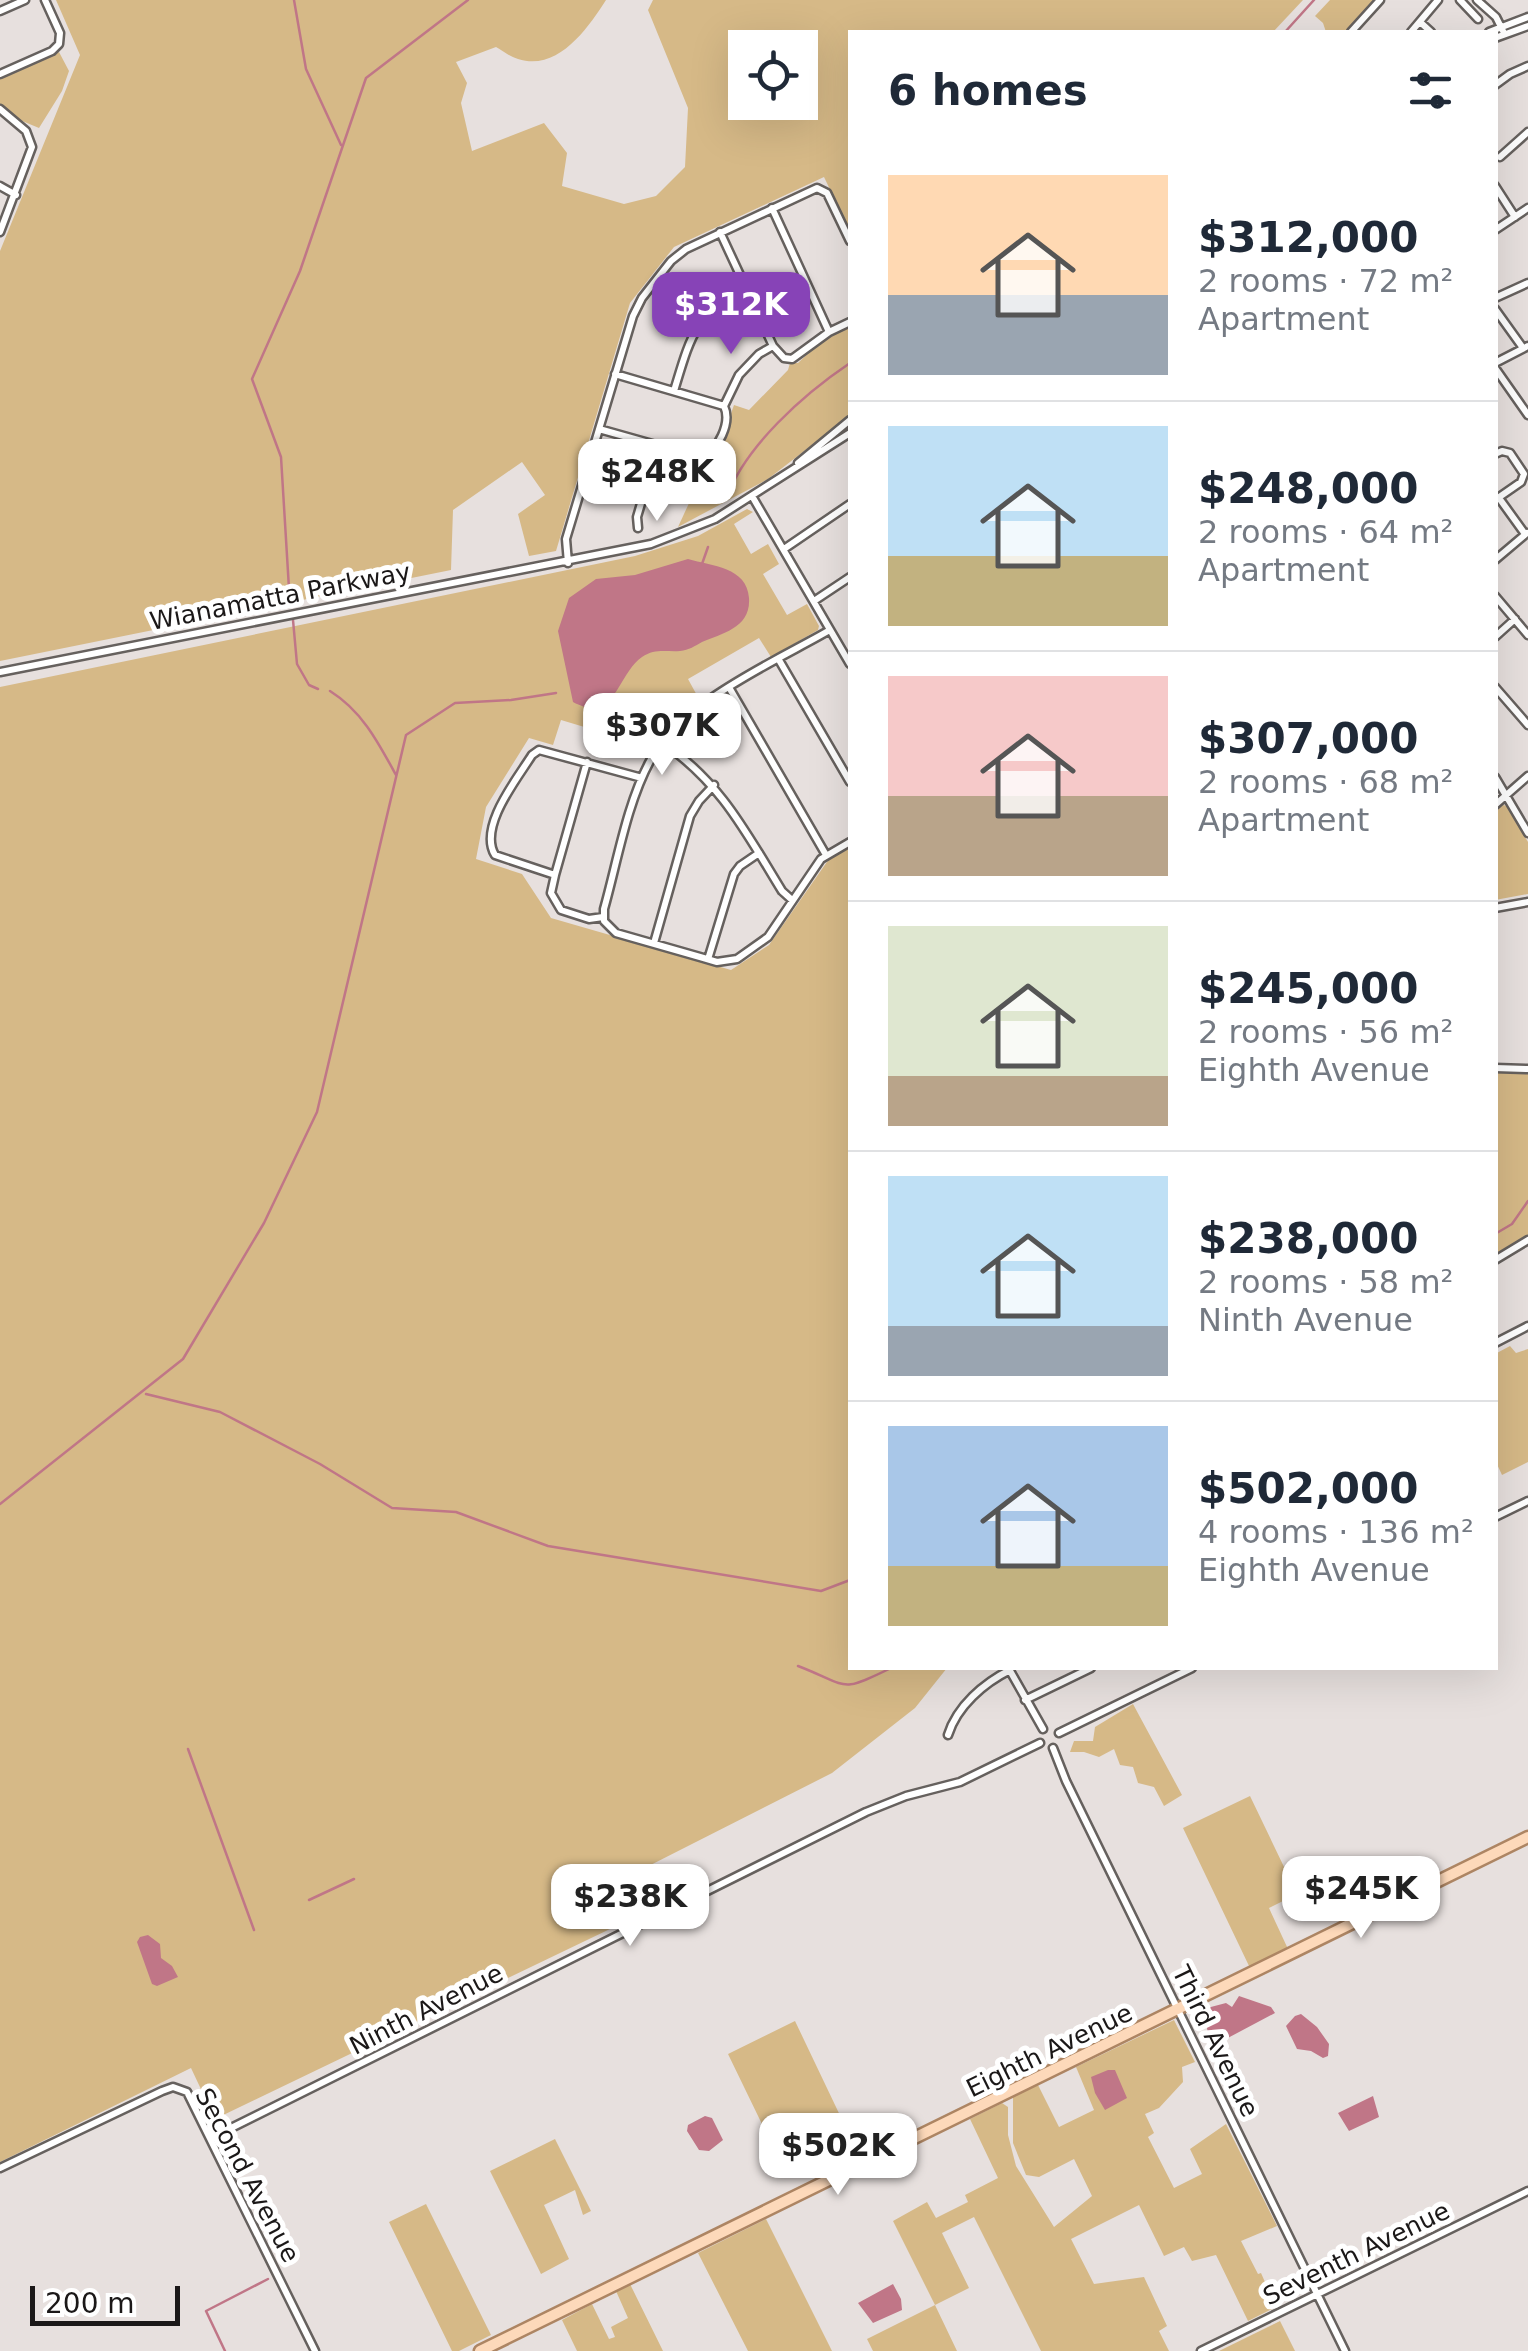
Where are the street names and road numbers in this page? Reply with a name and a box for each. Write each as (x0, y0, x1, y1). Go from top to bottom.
street label: Wianamatta Parkway (147, 557, 413, 636)
street label: Ninth Avenue (345, 1958, 508, 2060)
street label: Third Avenue (1166, 1960, 1265, 2122)
street label: Eighth Avenue (962, 1998, 1137, 2103)
street label: Second Avenue (189, 2083, 306, 2267)
street label: Seventh Avenue (1258, 2196, 1454, 2311)

